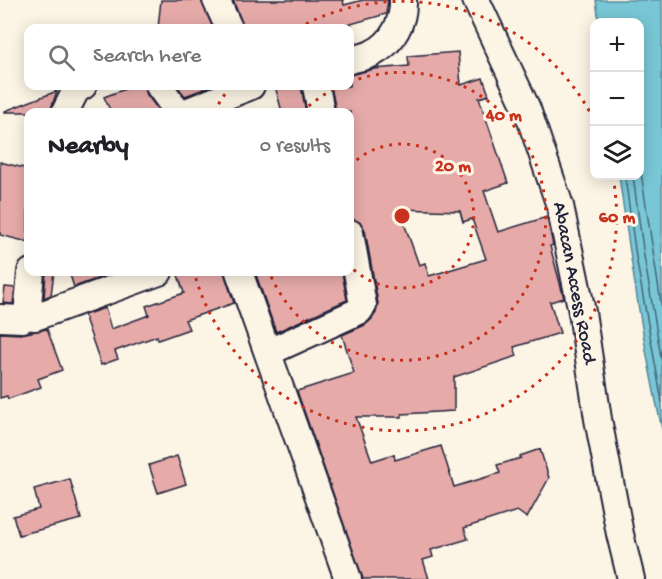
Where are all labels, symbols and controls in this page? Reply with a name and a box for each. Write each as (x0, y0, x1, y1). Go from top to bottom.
map controls (590, 18, 644, 180)
button: + (590, 18, 644, 72)
search box (24, 24, 354, 90)
icon: search (45, 41, 78, 74)
text: Search here (93, 44, 201, 70)
button: − (590, 72, 644, 126)
text: 40 m (485, 106, 522, 127)
button: layers (590, 126, 644, 180)
text: Nearby (48, 132, 129, 163)
text: 0 results (260, 136, 330, 159)
text: 20 m (435, 157, 471, 178)
street label: Abacan Access Road (546, 200, 600, 368)
centre of rings (392, 206, 412, 226)
text: 60 m (599, 208, 635, 229)

